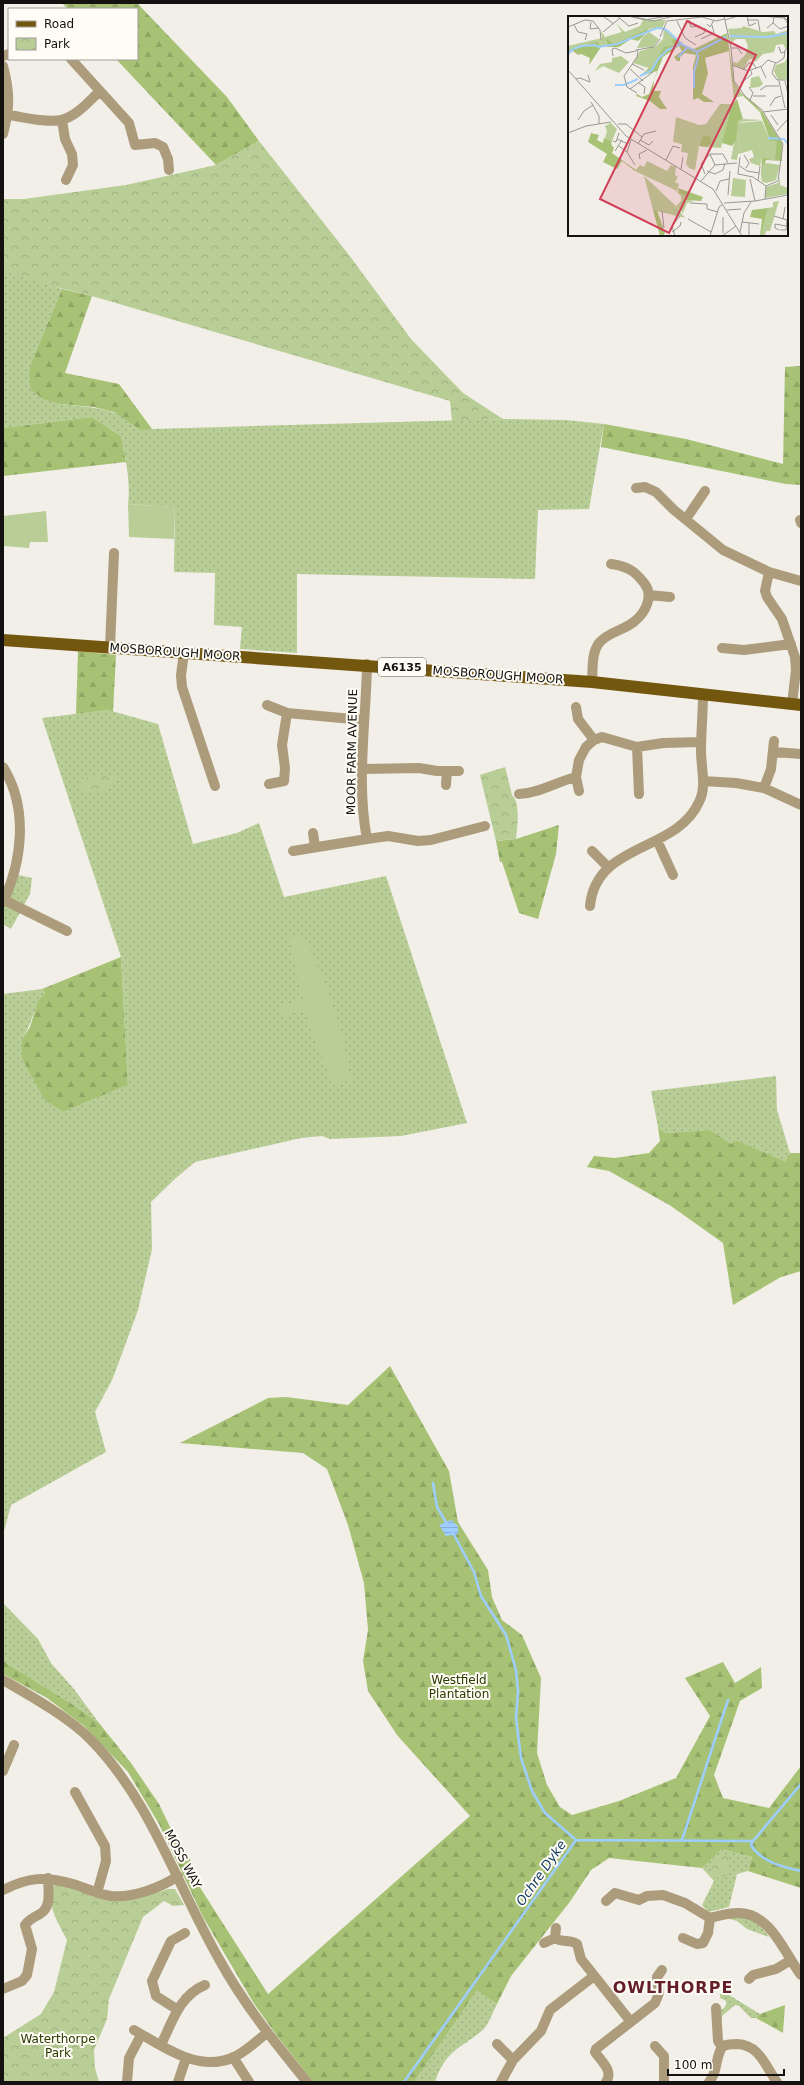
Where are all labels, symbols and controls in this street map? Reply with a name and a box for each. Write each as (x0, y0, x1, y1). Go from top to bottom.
legend (8, 8, 138, 60)
inset map (568, 16, 788, 236)
text: Road (44, 17, 74, 31)
text: Park (44, 37, 70, 51)
street label: MOSBOROUGH MOOR (109, 640, 241, 664)
road number: A6135 (378, 658, 426, 676)
street label: MOSBOROUGH MOOR (432, 663, 564, 687)
street label: MOOR FARM AVENUE (344, 689, 360, 815)
park label: Westfield Plantation (429, 1673, 489, 1701)
street label: MOSS WAY (162, 1827, 205, 1891)
water label: Ochre Dyke (513, 1837, 569, 1909)
district label: OWLTHORPE (613, 1978, 733, 1997)
park label: Waterthorpe Park (20, 2032, 96, 2060)
scale bar (668, 2051, 784, 2077)
text: 100 m (674, 2058, 712, 2072)

